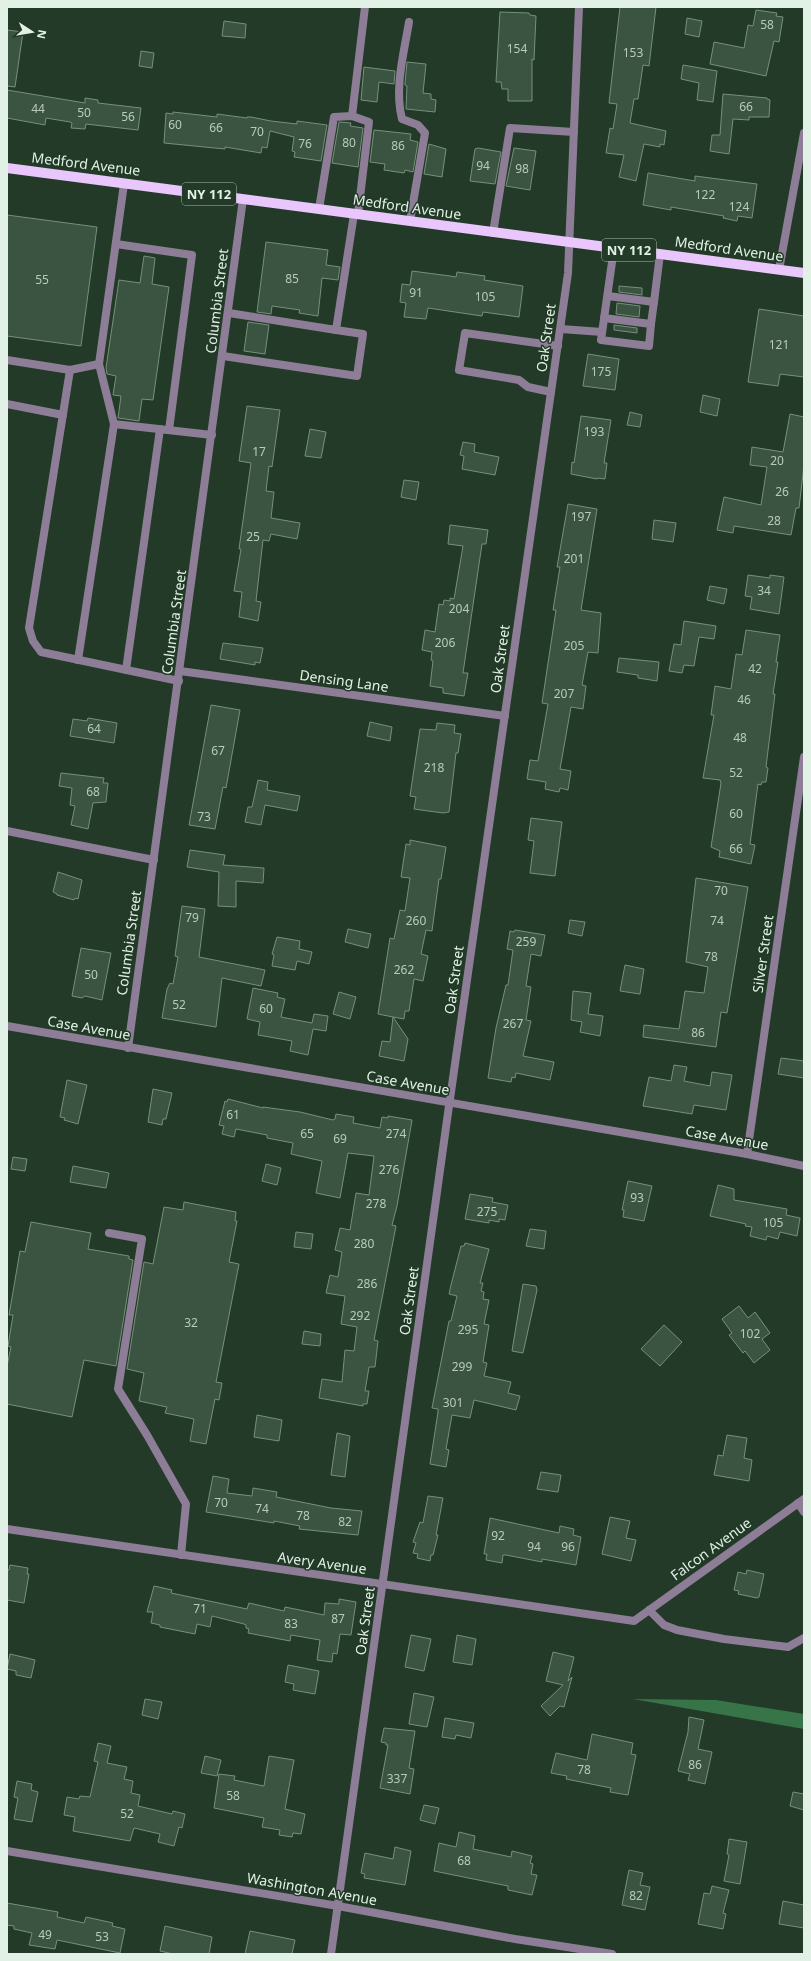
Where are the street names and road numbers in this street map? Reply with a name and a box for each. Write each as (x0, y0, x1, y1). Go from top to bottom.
street label: Medford Avenue (31, 147, 142, 180)
road number: NY 112 (182, 183, 236, 205)
street label: Medford Avenue (352, 189, 463, 224)
street label: Medford Avenue (674, 231, 785, 266)
road number: NY 112 (602, 239, 656, 261)
street label: Columbia Street (201, 247, 232, 354)
street label: Oak Street (531, 302, 560, 373)
street label: Columbia Street (157, 568, 190, 675)
street label: Oak Street (485, 623, 514, 694)
street label: Densing Lane (298, 665, 390, 696)
street label: Columbia Street (112, 889, 145, 996)
street label: Silver Street (748, 914, 777, 994)
street label: Oak Street (439, 944, 468, 1015)
street label: Case Avenue (46, 1011, 132, 1044)
street label: Case Avenue (365, 1066, 451, 1099)
street label: Case Avenue (684, 1121, 770, 1154)
street label: Oak Street (394, 1265, 423, 1336)
street label: Falcon Avenue (667, 1513, 755, 1584)
street label: Avery Avenue (276, 1547, 368, 1578)
street label: Oak Street (350, 1585, 379, 1656)
street label: Washington Avenue (246, 1868, 379, 1909)

